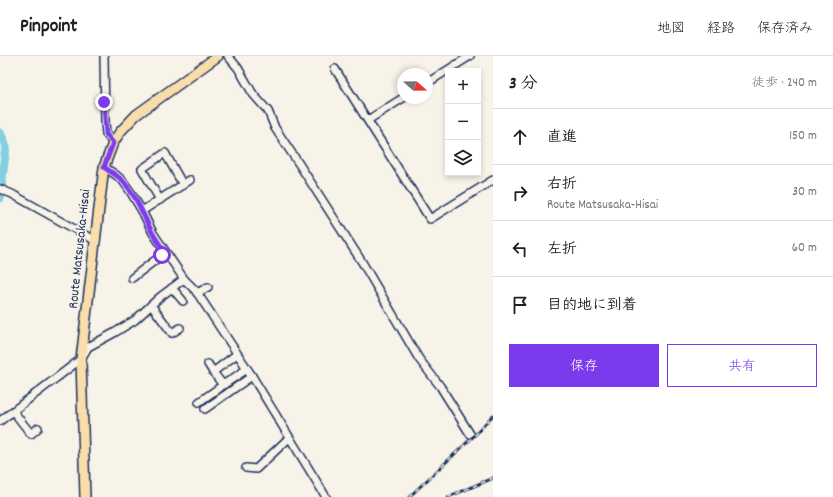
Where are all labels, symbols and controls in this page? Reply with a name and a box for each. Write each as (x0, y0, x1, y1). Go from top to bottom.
text: Pinpoint (20, 14, 77, 41)
text: 地図 (657, 19, 685, 39)
text: 経路 (707, 19, 735, 39)
text: 保存済み (757, 19, 813, 39)
north arrow (397, 68, 433, 104)
map controls (445, 68, 481, 176)
button: + (445, 68, 481, 104)
text: 3 分 (509, 73, 537, 97)
text: 徒歩 · 240 m (752, 74, 817, 93)
route end (95, 93, 113, 111)
button: − (445, 104, 481, 140)
icon: ahead (509, 126, 531, 148)
text: 直進 (547, 127, 577, 149)
text: 150 m (789, 127, 817, 146)
button: layers (445, 140, 481, 176)
text: 右折 (547, 174, 577, 196)
icon: right (509, 182, 531, 204)
text: 30 m (792, 183, 817, 202)
street label: Route Matsusaka-Hisai (64, 188, 96, 310)
text: Route Matsusaka-Hisai (547, 196, 658, 215)
icon: left (509, 238, 531, 260)
text: 左折 (547, 239, 577, 261)
text: 60 m (792, 239, 817, 258)
route start (153, 246, 171, 264)
icon: arrive (509, 294, 531, 316)
text: 目的地に到着 (547, 295, 637, 317)
button: 保存 (509, 344, 659, 387)
button: 共有 (667, 344, 817, 387)

